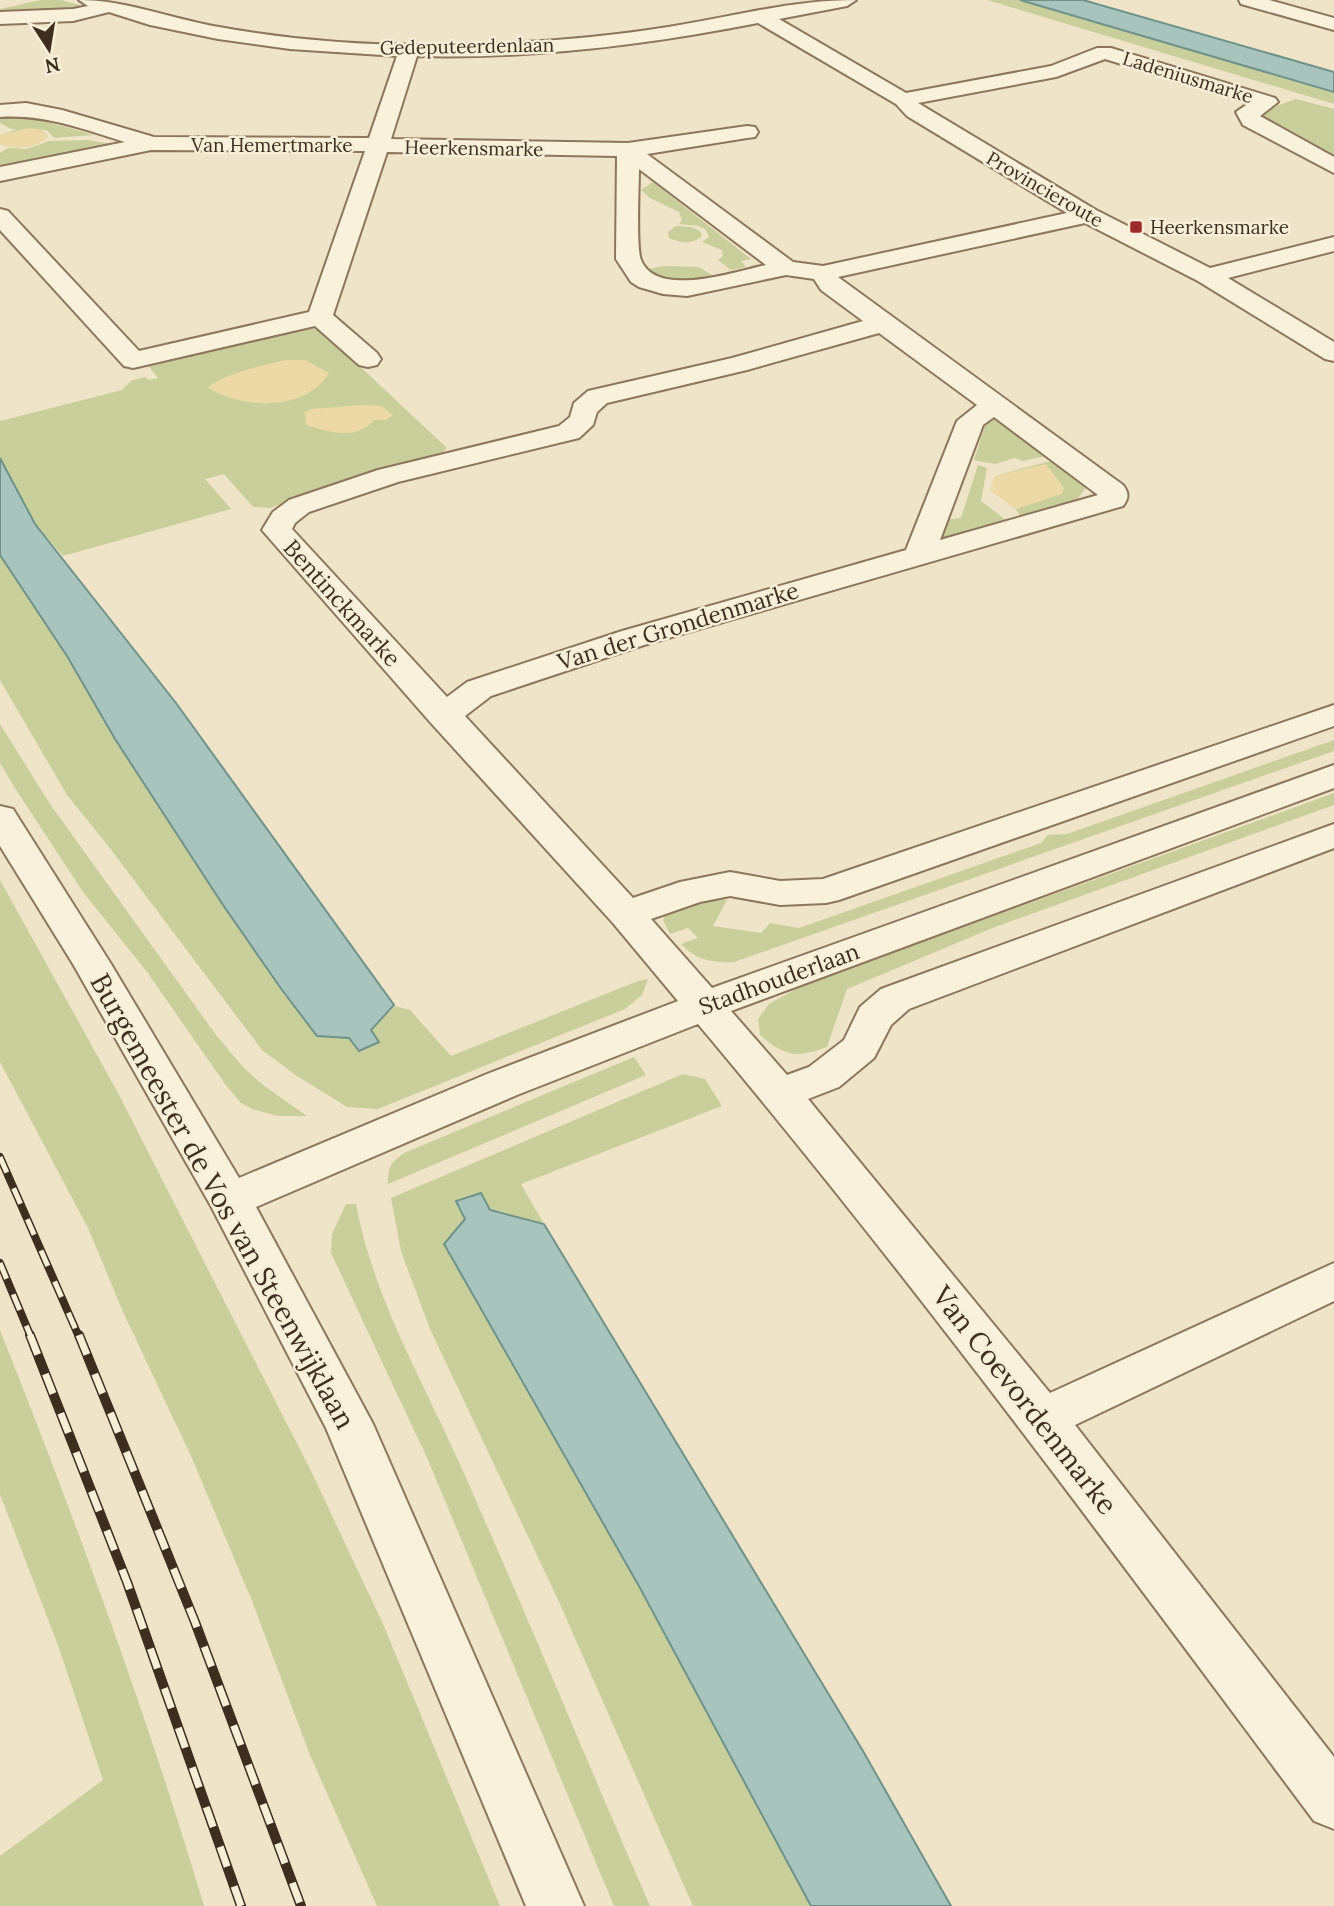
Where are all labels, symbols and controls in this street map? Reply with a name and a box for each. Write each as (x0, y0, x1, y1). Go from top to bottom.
north arrow (14, 14, 84, 84)
street label: Gedeputeerdenlaan (380, 32, 554, 60)
street label: Ladeniusmarke (1120, 46, 1256, 108)
text: N (43, 52, 62, 79)
street label: Van Hemertmarke (190, 133, 353, 157)
street label: Heerkensmarke (404, 135, 544, 161)
street label: Provincieroute (982, 146, 1108, 232)
place label: Heerkensmarke (1150, 215, 1289, 239)
marker: Heerkensmarke (1128, 219, 1144, 235)
street label: Bentinckmarke (278, 533, 407, 672)
street label: Van der Grondenmarke (553, 575, 802, 676)
street label: Stadhouderlaan (695, 936, 863, 1021)
street label: Burgemeester de Vos van Steenwijklaan (82, 967, 364, 1435)
street label: Van Coevordenmarke (924, 1278, 1125, 1521)

